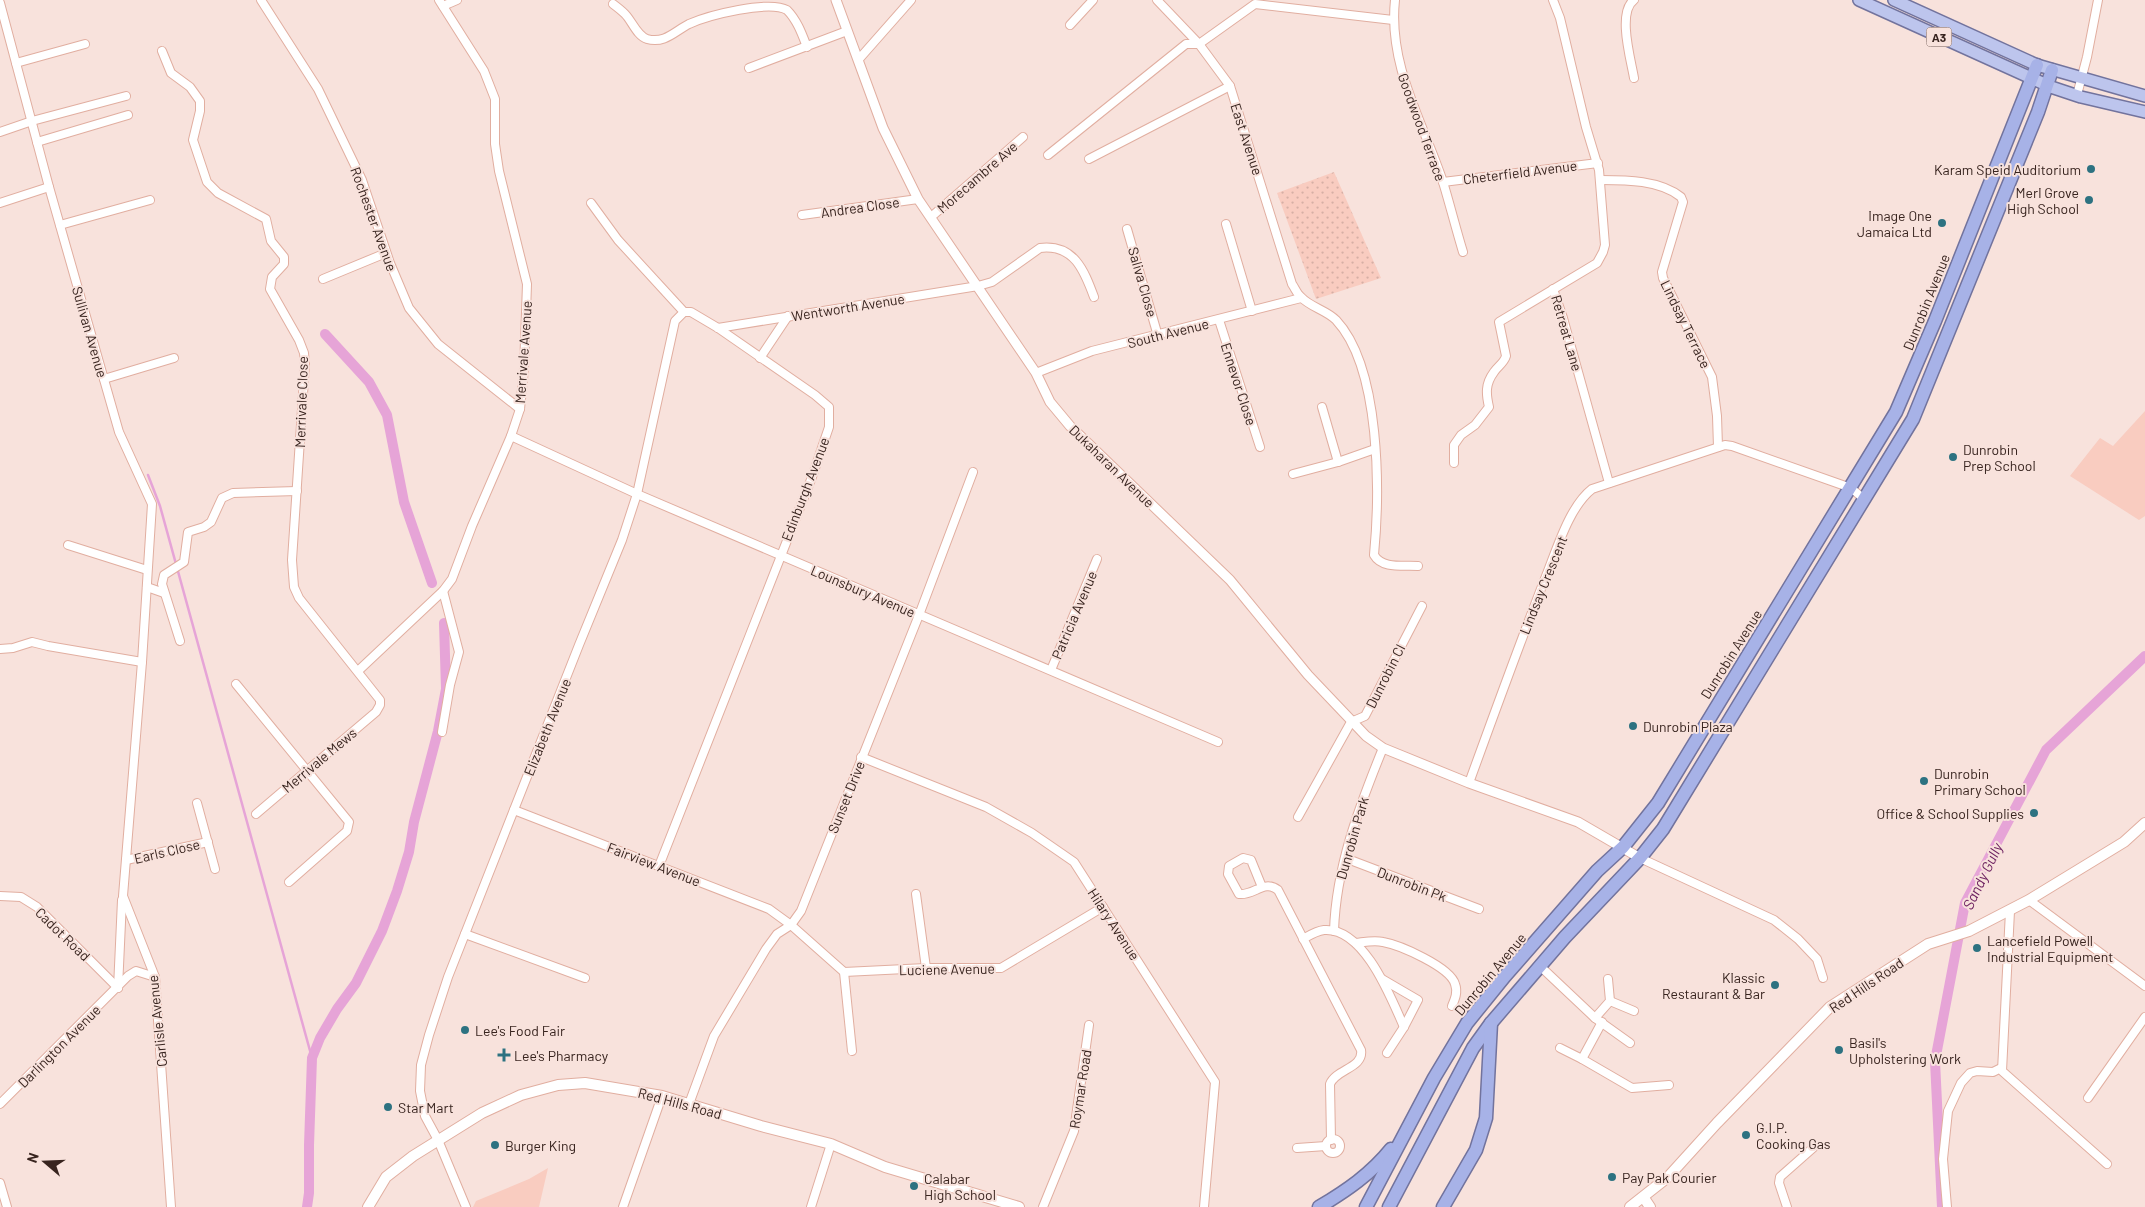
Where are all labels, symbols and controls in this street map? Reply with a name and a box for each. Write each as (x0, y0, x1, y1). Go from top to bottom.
road number: A3 (1926, 28, 1952, 46)
street label: Goodwood Terrace (1395, 71, 1449, 183)
street label: East Avenue (1227, 101, 1267, 177)
street label: Morecambre Ave (933, 137, 1021, 217)
street label: Cheterfield Avenue (1462, 157, 1578, 187)
place label: Karam Speid Auditorium (1934, 161, 2081, 178)
marker: Karam Speid Auditorium (2085, 163, 2097, 175)
street label: Rochester Avenue (347, 165, 401, 273)
place label: Merl Grove High School (2007, 184, 2079, 217)
street label: Andrea Close (819, 193, 901, 221)
marker: Merl Grove High School (2083, 194, 2095, 206)
place label: Image One Jamaica Ltd (1857, 207, 1932, 240)
marker: Image One Jamaica Ltd (1936, 217, 1948, 229)
street label: Saliva Close (1125, 245, 1161, 319)
street label: Dunrobin Avenue (1899, 251, 1953, 353)
street label: Lindsay Terrace (1657, 277, 1715, 371)
street label: Sullivan Avenue (69, 284, 111, 380)
street label: Wentworth Avenue (790, 290, 906, 324)
street label: Retreat Lane (1548, 293, 1586, 373)
street label: Merrivale Avenue (511, 300, 535, 404)
street label: South Avenue (1126, 315, 1210, 351)
street label: Ennevor Close (1218, 340, 1260, 428)
street label: Merrivale Close (291, 356, 311, 448)
street label: Dukaharan Avenue (1066, 421, 1158, 511)
street label: Edinburgh Avenue (777, 435, 833, 543)
place label: Dunrobin Prep School (1963, 441, 2036, 474)
marker: Dunrobin Prep School (1947, 451, 1959, 463)
street label: Lindsay Crescent (1516, 533, 1570, 637)
street label: Lounsbury Avenue (808, 561, 918, 621)
street label: Patricia Avenue (1048, 568, 1100, 662)
street label: Dunrobin Avenue (1697, 606, 1765, 702)
street label: Dunrobin Cl (1362, 641, 1408, 711)
street label: Elizabeth Avenue (520, 676, 574, 778)
place label: Dunrobin Plaza (1643, 718, 1733, 735)
marker: Dunrobin Plaza (1627, 720, 1639, 732)
street label: Merrivale Mews (278, 724, 360, 796)
street label: Sunset Drive (824, 758, 868, 836)
place label: Dunrobin Primary School (1934, 765, 2026, 798)
marker: Dunrobin Primary School (1918, 775, 1930, 787)
street label: Dunrobin Park (1332, 795, 1372, 881)
place label: Office & School Supplies (1876, 805, 2024, 822)
marker: Office & School Supplies (2028, 807, 2040, 819)
street label: Earls Close (132, 835, 202, 867)
street label: Fairview Avenue (605, 838, 703, 890)
water label: Sandy Gully (1958, 839, 2006, 912)
street label: Dunrobin Pk (1375, 863, 1449, 905)
street label: Hilary Avenue (1084, 885, 1144, 963)
street label: Cadot Road (32, 904, 94, 964)
street label: Dunrobin Avenue (1451, 929, 1529, 1019)
place label: Lancefield Powell Industrial Equipment (1987, 932, 2113, 965)
marker: Lancefield Powell Industrial Equipment (1971, 942, 1983, 954)
street label: Red Hills Road (1826, 954, 1906, 1016)
street label: Luciene Avenue (899, 960, 995, 978)
place label: Klassic Restaurant & Bar (1662, 969, 1765, 1002)
street label: Carlisle Avenue (144, 974, 170, 1068)
marker: Klassic Restaurant & Bar (1769, 979, 1781, 991)
street label: Darlington Avenue (14, 1001, 104, 1091)
place label: Lee's Food Fair (475, 1022, 565, 1039)
marker: Lee's Food Fair (459, 1024, 471, 1036)
place label: Basil's Upholstering Work (1849, 1034, 1961, 1067)
marker: Basil's Upholstering Work (1833, 1044, 1845, 1056)
place label: Lee's Pharmacy (514, 1047, 609, 1064)
street label: Roymar Road (1065, 1048, 1095, 1130)
marker: Lee's Pharmacy (498, 1049, 510, 1061)
street label: Red Hills Road (636, 1084, 724, 1122)
place label: Star Mart (398, 1099, 454, 1116)
marker: Star Mart (382, 1101, 394, 1113)
place label: G.I.P. Cooking Gas (1756, 1119, 1831, 1152)
marker: G.I.P. Cooking Gas (1740, 1129, 1752, 1141)
north arrow (20, 1137, 70, 1187)
place label: Burger King (505, 1137, 576, 1154)
marker: Burger King (489, 1139, 501, 1151)
text: N (23, 1150, 42, 1165)
place label: Pay Pak Courier (1622, 1169, 1717, 1186)
place label: Calabar High School (924, 1170, 996, 1203)
marker: Pay Pak Courier (1606, 1171, 1618, 1183)
marker: Calabar High School (908, 1180, 920, 1192)

